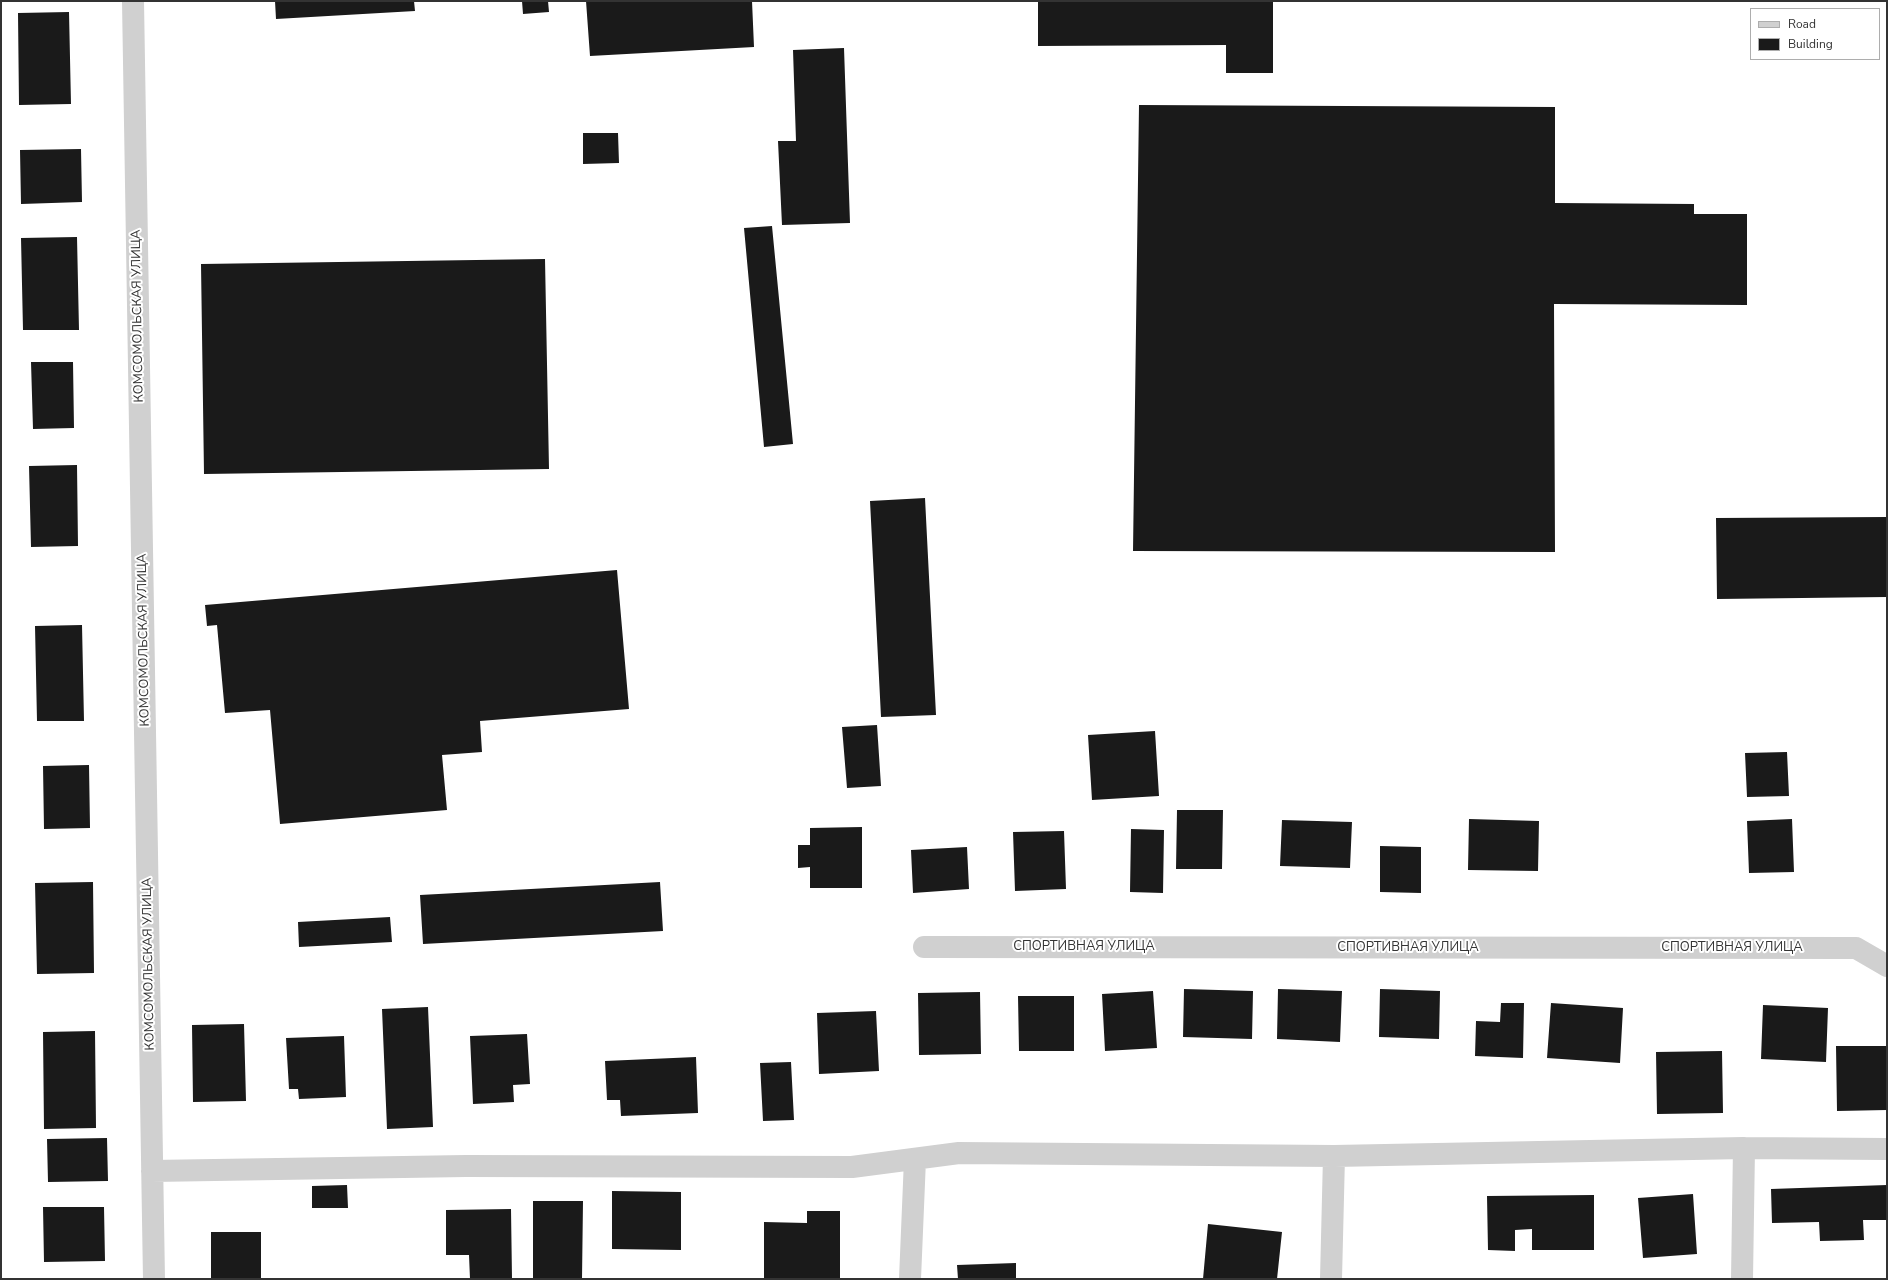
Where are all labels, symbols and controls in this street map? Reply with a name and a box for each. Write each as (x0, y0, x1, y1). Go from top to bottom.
legend (1750, 8, 1880, 60)
text: Road (1788, 16, 1816, 32)
text: Building (1788, 36, 1833, 52)
street label: КОМСОМОЛЬСКАЯ УЛИЦА (129, 229, 147, 403)
street label: КОМСОМОЛЬСКАЯ УЛИЦА (135, 553, 153, 727)
street label: КОМСОМОЛЬСКАЯ УЛИЦА (140, 877, 158, 1051)
street label: СПОРТИВНАЯ УЛИЦА (1013, 939, 1155, 955)
street label: СПОРТИВНАЯ УЛИЦА (1337, 940, 1479, 956)
street label: СПОРТИВНАЯ УЛИЦА (1661, 940, 1803, 956)

